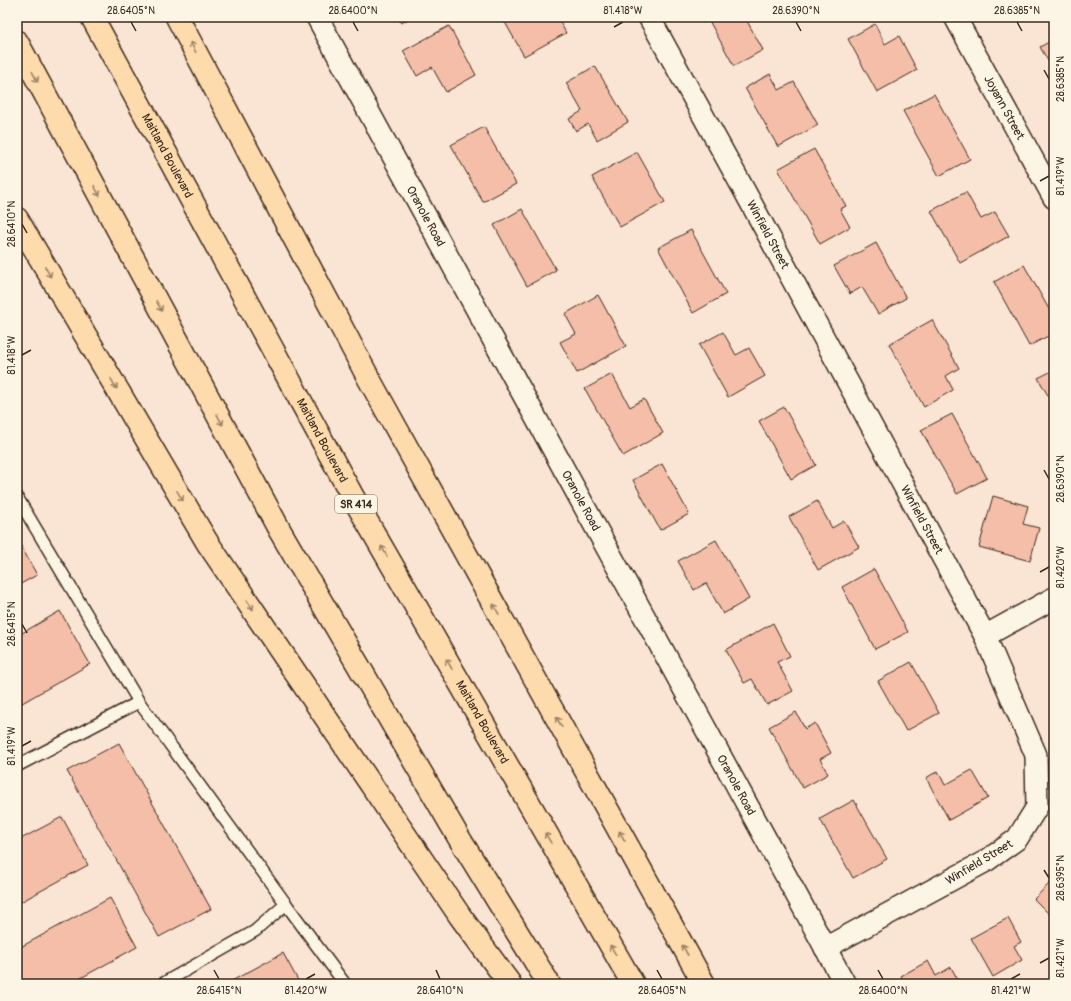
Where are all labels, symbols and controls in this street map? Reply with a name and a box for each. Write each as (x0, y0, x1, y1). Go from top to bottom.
text: 28.6405°N (107, 5, 155, 17)
text: 28.6400°N (328, 5, 378, 17)
text: 81.418°W (604, 5, 643, 17)
text: 28.6390°N (772, 5, 820, 17)
text: 28.6385°N (994, 5, 1040, 17)
one-way arrow (188, 41, 196, 53)
text: 28.6385°N (1055, 56, 1067, 102)
one-way arrow (32, 71, 40, 83)
street label: Joyann Street (980, 73, 1028, 143)
street label: Maitland Boulevard (138, 111, 196, 201)
text: 81.419°W (1055, 156, 1067, 195)
street label: Oranole Road (403, 184, 448, 250)
one-way arrow (94, 185, 101, 197)
street label: Winfield Street (743, 198, 792, 272)
text: 28.6410°N (6, 201, 18, 247)
one-way arrow (45, 265, 53, 277)
one-way arrow (155, 299, 163, 311)
text: 81.418°W (6, 335, 18, 374)
one-way arrow (111, 378, 119, 390)
street label: Maitland Boulevard (293, 396, 351, 486)
one-way arrow (217, 414, 225, 426)
text: 28.6390°N (1055, 455, 1067, 503)
street label: Oranole Road (558, 468, 603, 534)
street label: Winfield Street (897, 483, 946, 557)
one-way arrow (176, 490, 184, 502)
road number: SR 414 (335, 495, 377, 513)
text: 81.420°W (1055, 545, 1067, 588)
one-way arrow (379, 546, 387, 558)
one-way arrow (246, 599, 254, 610)
text: 28.6415°N (6, 601, 18, 646)
one-way arrow (492, 603, 499, 615)
one-way arrow (444, 658, 452, 670)
street label: Maitland Boulevard (452, 678, 512, 767)
one-way arrow (555, 717, 562, 729)
text: 81.419°W (6, 726, 18, 765)
street label: Oranole Road (713, 752, 759, 818)
one-way arrow (618, 830, 626, 842)
one-way arrow (544, 832, 552, 844)
street label: Winfield Street (943, 836, 1016, 888)
text: 28.6395°N (1055, 855, 1067, 901)
text: 81.421°W (1055, 938, 1067, 978)
one-way arrow (609, 944, 617, 956)
one-way arrow (681, 944, 689, 956)
text: 28.6415°N (197, 985, 242, 997)
text: 81.420°W (285, 985, 328, 997)
text: 28.6410°N (417, 985, 463, 997)
text: 28.6405°N (638, 985, 686, 997)
text: 28.6400°N (858, 985, 908, 997)
text: 81.421°W (991, 985, 1031, 997)

